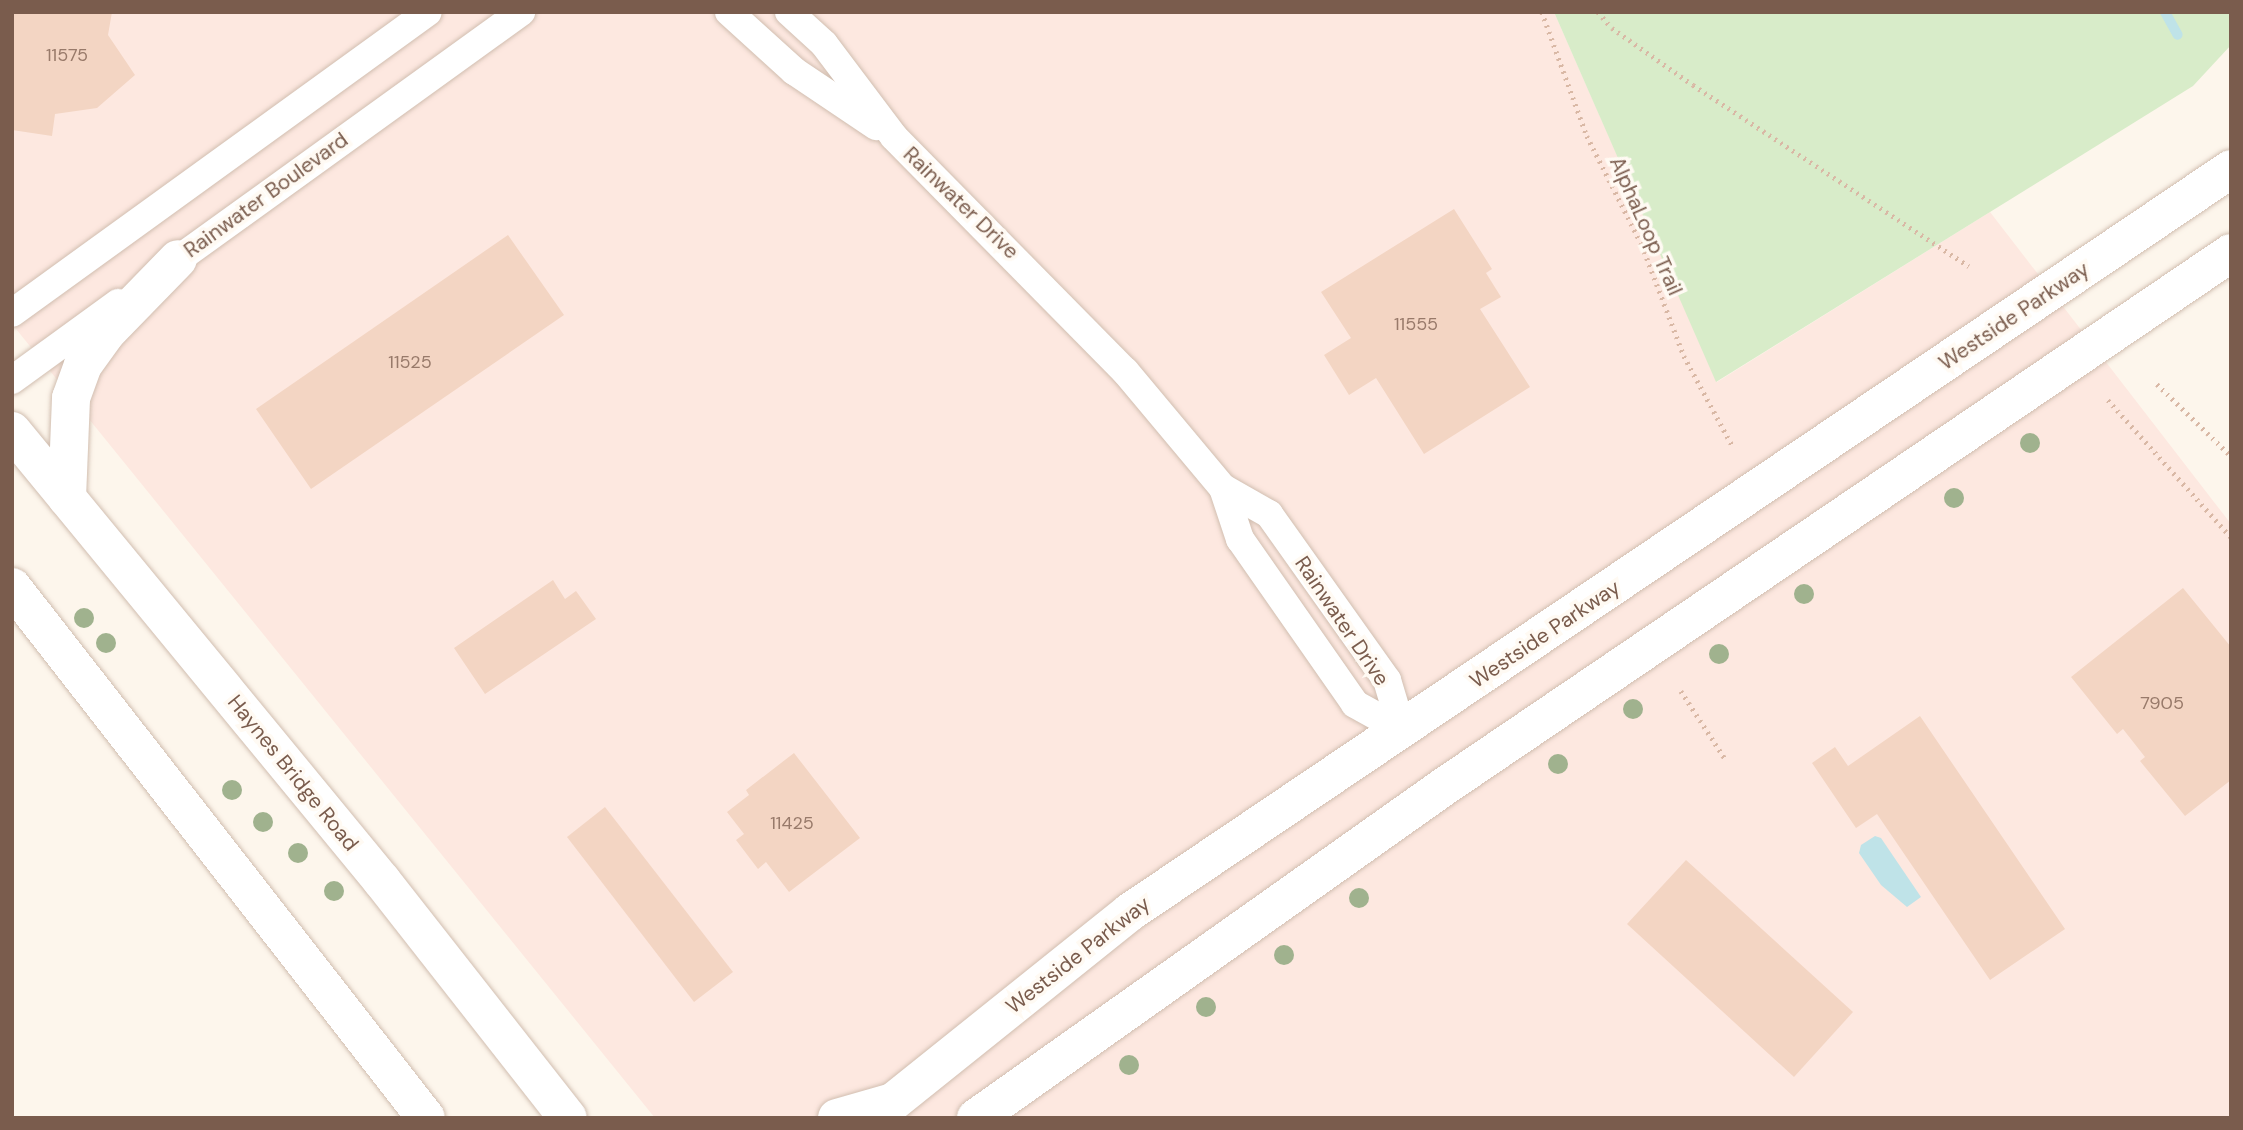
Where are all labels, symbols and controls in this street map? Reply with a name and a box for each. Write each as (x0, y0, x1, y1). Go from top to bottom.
house number: 11575 (46, 44, 88, 66)
street label: Rainwater Boulevard (179, 127, 353, 263)
street label: Rainwater Drive (898, 142, 1024, 264)
street label: AlphaLoop Trail (1604, 153, 1688, 299)
street label: Westside Parkway (1934, 256, 2094, 376)
house number: 11555 (1394, 313, 1438, 335)
house number: 11525 (388, 351, 432, 373)
street label: Rainwater Drive (1289, 552, 1395, 690)
street label: Westside Parkway (1465, 574, 1625, 694)
street label: Haynes Bridge Road (222, 690, 364, 856)
house number: 7905 (2140, 692, 2184, 714)
house number: 11425 (770, 812, 814, 834)
street label: Westside Parkway (1001, 891, 1155, 1019)

